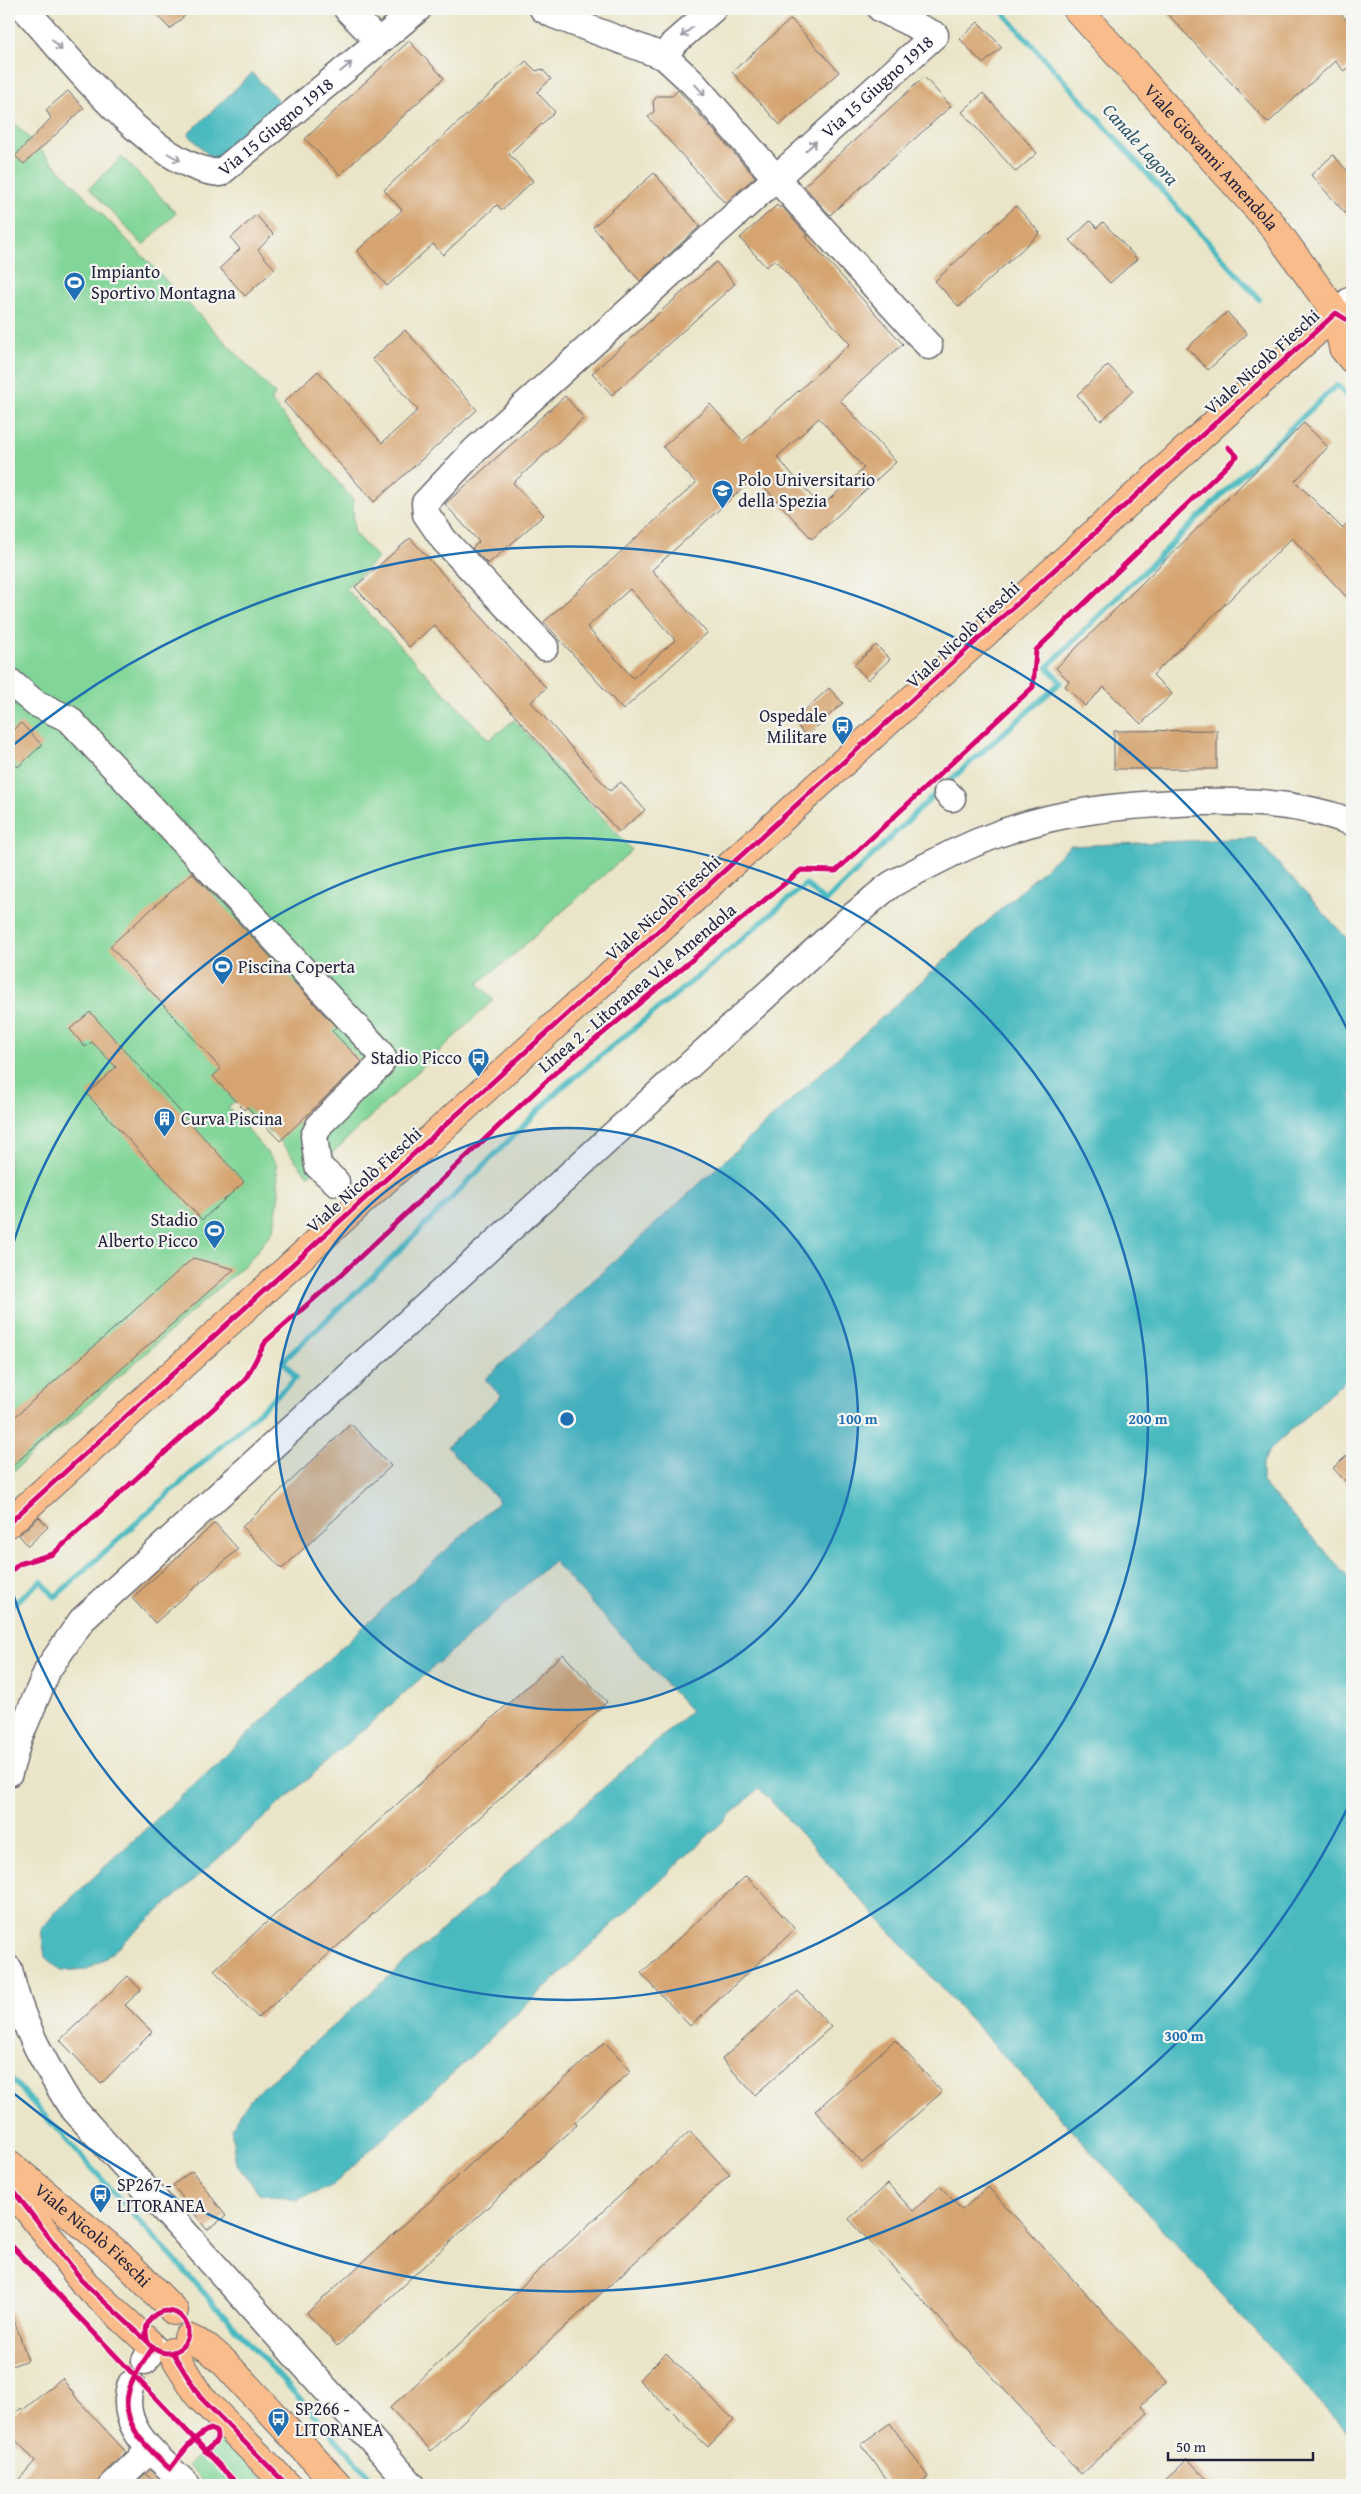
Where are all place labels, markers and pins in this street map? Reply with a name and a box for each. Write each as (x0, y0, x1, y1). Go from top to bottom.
place label: Impianto Sportivo Montagna (91, 258, 236, 306)
sports icon: Impianto Sportivo Montagna (63, 270, 87, 301)
place label: Polo Universitario della Spezia (738, 466, 875, 514)
school or university icon: Polo Universitario della Spezia (710, 478, 734, 509)
place label: Ospedale Militare (759, 702, 827, 750)
bus stop icon: Ospedale Militare (831, 714, 855, 745)
place label: Piscina Coperta (238, 953, 355, 980)
sports icon: Piscina Coperta (210, 955, 234, 986)
place label: Stadio Picco (371, 1044, 462, 1071)
bus stop icon: Stadio Picco (466, 1046, 490, 1077)
place label: Curva Piscina (181, 1105, 283, 1132)
building icon: Curva Piscina (153, 1107, 177, 1138)
place label: Stadio Alberto Picco (97, 1206, 198, 1254)
sports icon: Stadio Alberto Picco (202, 1218, 226, 1249)
centre of rings (558, 1410, 576, 1428)
place label: SP267 - LITORANEA (117, 2171, 205, 2219)
bus stop icon: SP267 - LITORANEA (89, 2183, 113, 2214)
place label: SP266 - LITORANEA (295, 2395, 383, 2443)
bus stop icon: SP266 - LITORANEA (267, 2407, 291, 2438)

